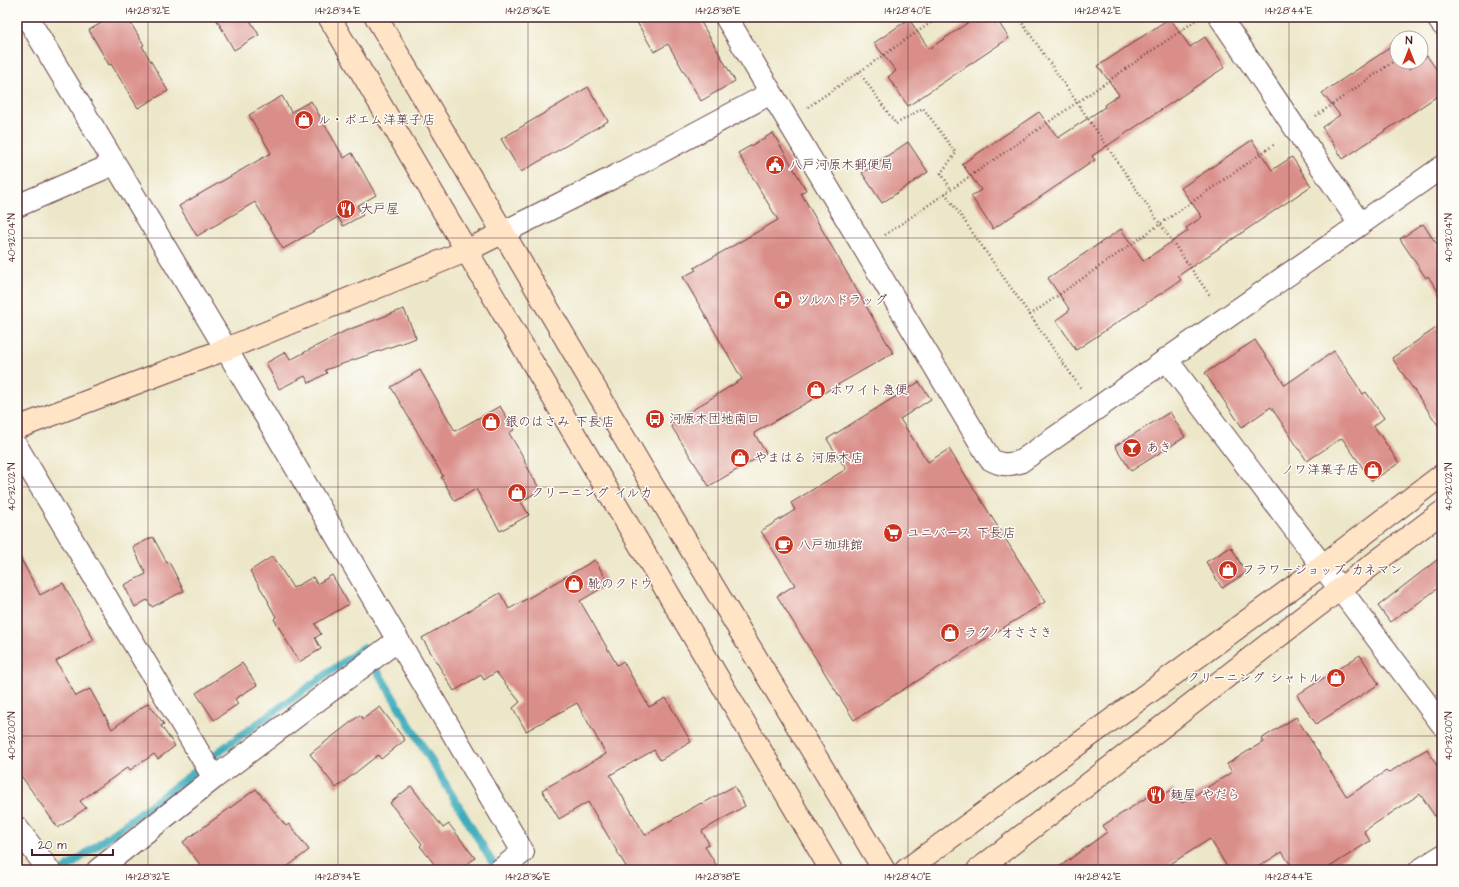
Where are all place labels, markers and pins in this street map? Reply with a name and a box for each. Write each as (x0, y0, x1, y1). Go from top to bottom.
shop icon: ル・ポエム洋菓子店 (293, 109, 315, 131)
place label: ル・ポエム洋菓子店 (318, 111, 435, 129)
public building icon: 八戸河原木郵便局 (764, 154, 786, 176)
place label: 八戸河原木郵便局 (789, 156, 893, 174)
restaurant icon: 大戸屋 (335, 198, 357, 220)
place label: 大戸屋 (360, 200, 399, 218)
pharmacy icon: ツルハドラッグ (772, 289, 794, 311)
place label: ツルハドラッグ (797, 291, 887, 309)
shop icon: ホワイト急便 (805, 379, 827, 401)
place label: ホワイト急便 (830, 381, 908, 399)
bus stop icon: 河原木団地南口 (644, 408, 666, 430)
place label: 河原木団地南口 (669, 410, 760, 428)
shop icon: 銀のはさみ 下長店 (480, 411, 502, 433)
place label: 銀のはさみ 下長店 (505, 413, 614, 431)
bar icon: あき (1121, 437, 1143, 459)
place label: あき (1146, 439, 1172, 457)
shop icon: やまはる 河原木店 (729, 447, 751, 469)
place label: やまはる 河原木店 (754, 449, 863, 467)
shop icon: ノワ洋菓子店 (1362, 459, 1384, 481)
place label: ノワ洋菓子店 (1281, 461, 1359, 479)
shop icon: クリーニング イルカ (506, 482, 528, 504)
place label: クリーニング イルカ (531, 484, 652, 502)
supermarket icon: ユニバース 下長店 (882, 522, 904, 544)
place label: ユニバース 下長店 (907, 524, 1015, 542)
cafe icon: 八戸珈琲館 (773, 534, 795, 556)
place label: 八戸珈琲館 (798, 536, 863, 554)
shop icon: フラワーショップ カネマン (1217, 559, 1239, 581)
place label: フラワーショップ カネマン (1242, 561, 1403, 579)
shop icon: 靴のクドウ (563, 573, 585, 595)
place label: 靴のクドウ (588, 575, 653, 593)
shop icon: ラグノオささき (939, 622, 961, 644)
place label: ラグノオささき (964, 624, 1052, 642)
shop icon: クリーニング シャトル (1325, 667, 1347, 689)
place label: クリーニング シャトル (1187, 669, 1322, 687)
restaurant icon: 麺屋 やだら (1145, 784, 1167, 806)
place label: 麺屋 やだら (1170, 786, 1240, 804)

